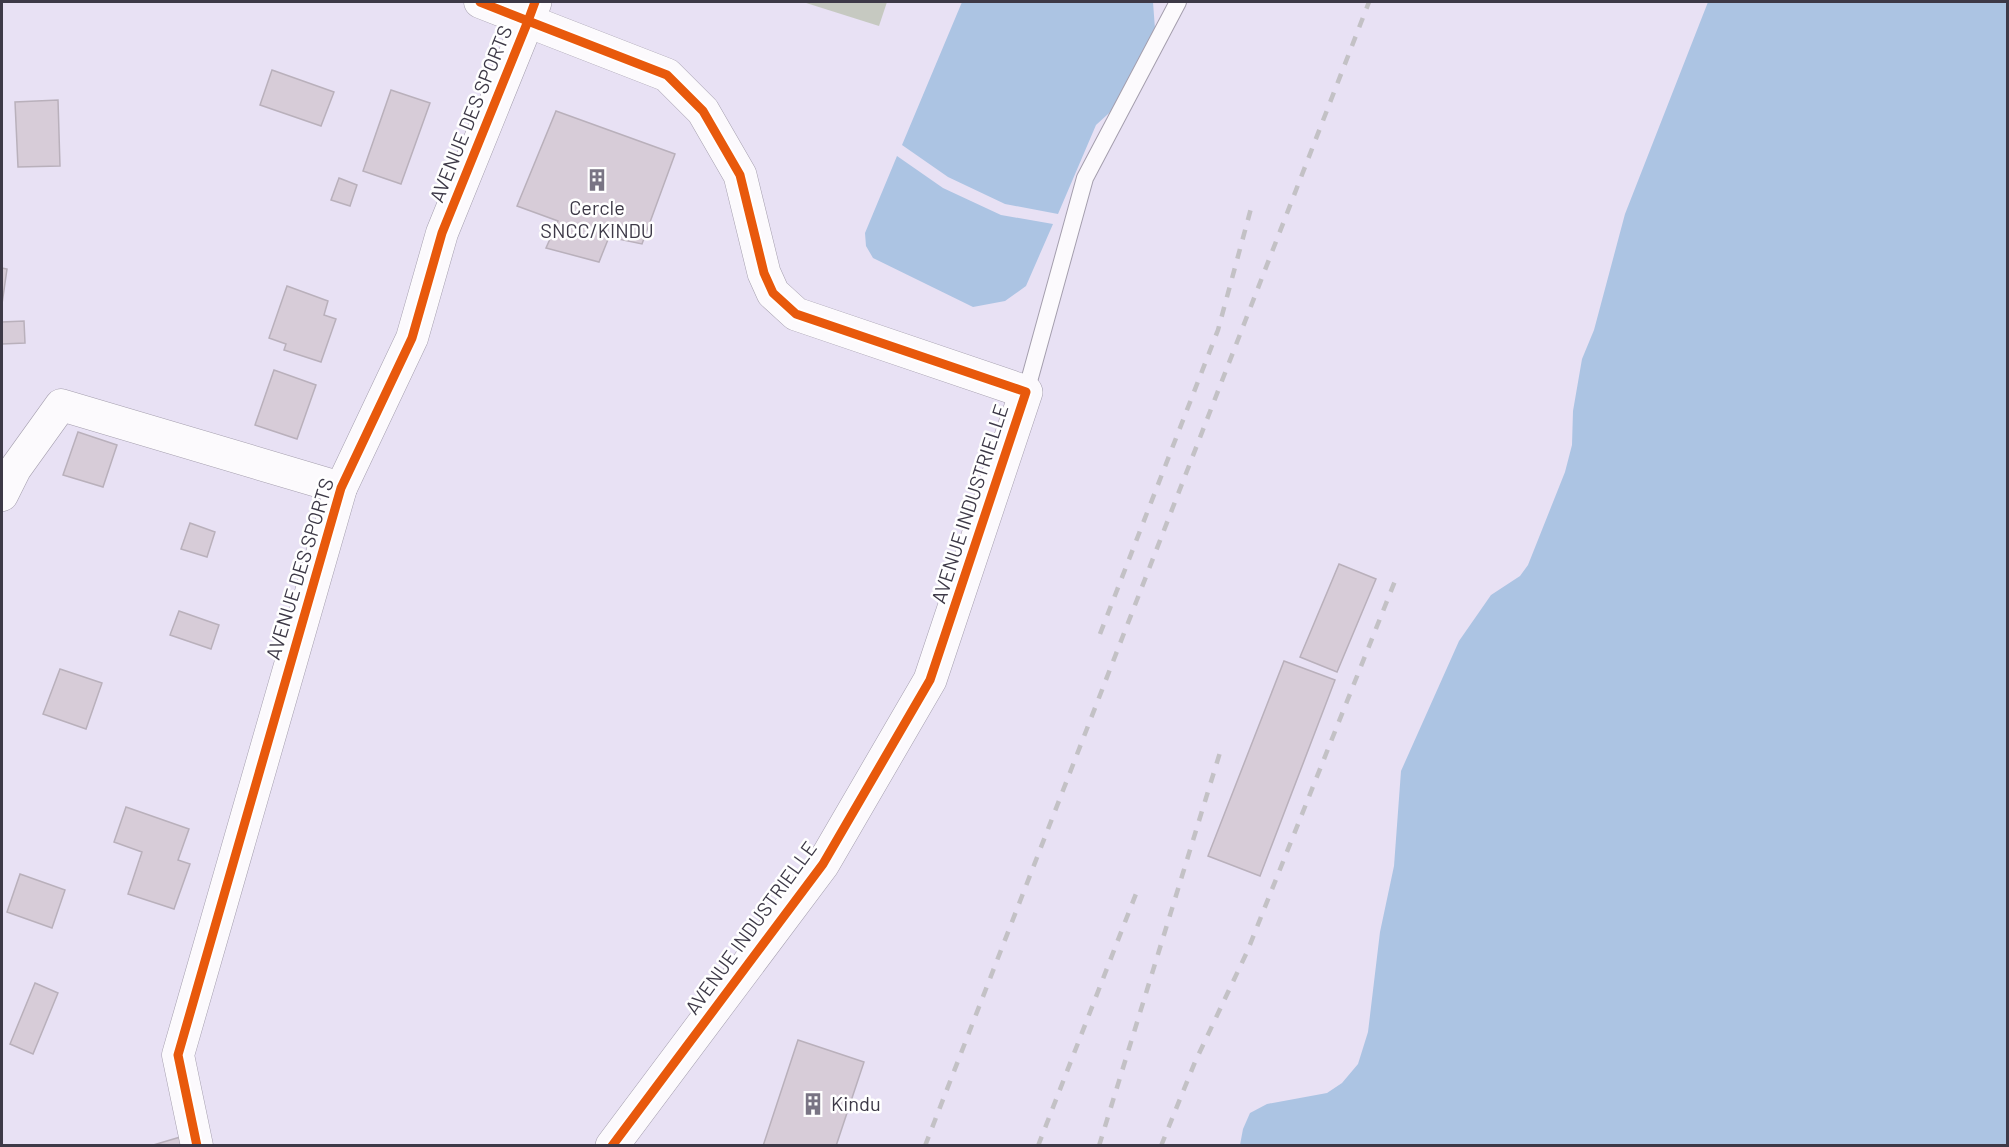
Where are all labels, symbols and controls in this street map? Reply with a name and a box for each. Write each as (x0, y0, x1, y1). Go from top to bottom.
street label: AVENUE DES SPORTS (424, 22, 517, 206)
building icon: Cercle SNCC/KINDU (584, 167, 610, 193)
place label: Cercle SNCC/KINDU (540, 195, 654, 242)
street label: AVENUE INDUSTRIELLE (925, 401, 1013, 606)
street label: AVENUE DES SPORTS (260, 475, 338, 662)
street label: AVENUE INDUSTRIELLE (679, 836, 821, 1019)
building icon: Kindu (800, 1091, 826, 1117)
place label: Kindu (831, 1091, 881, 1115)

